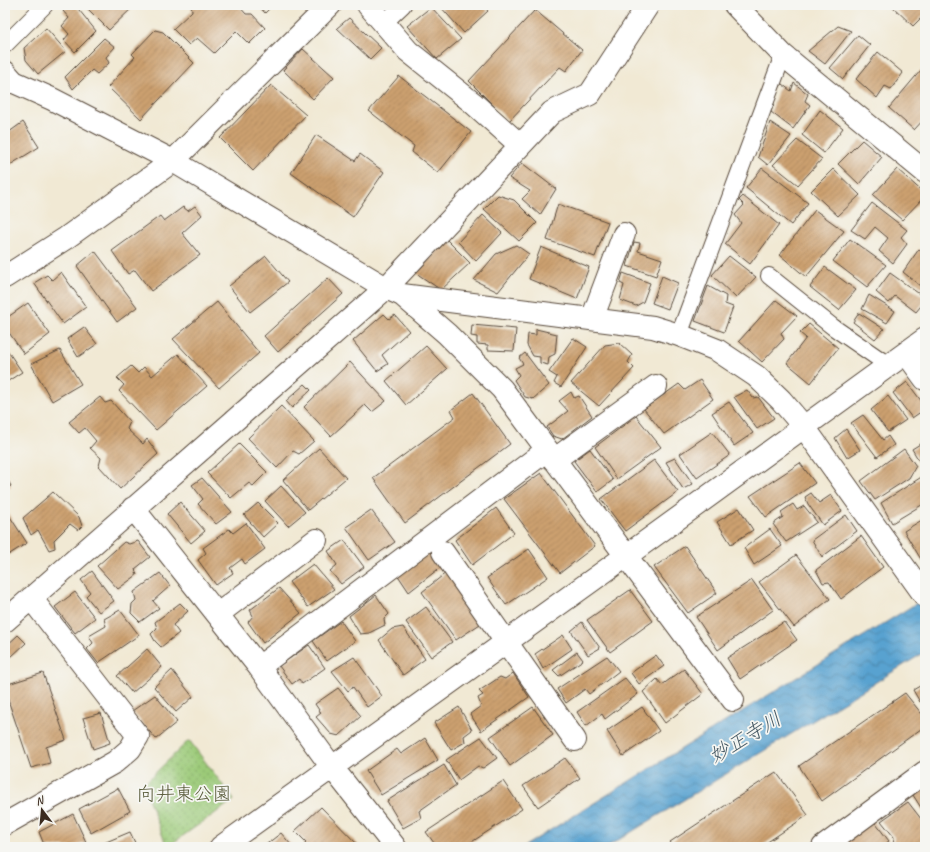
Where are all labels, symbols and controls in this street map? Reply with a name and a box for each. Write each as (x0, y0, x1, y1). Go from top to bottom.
water label: 妙正寺川 (705, 706, 786, 769)
park label: 向井東公園 (136, 782, 232, 806)
north arrow (22, 790, 62, 830)
text: N (34, 792, 47, 808)

